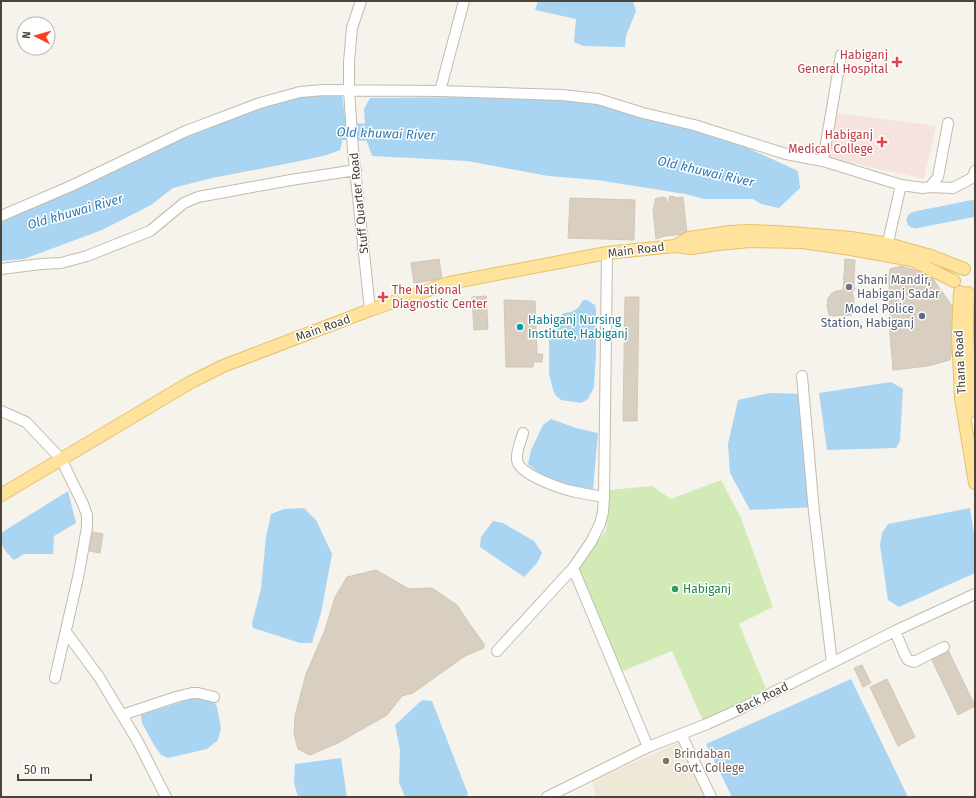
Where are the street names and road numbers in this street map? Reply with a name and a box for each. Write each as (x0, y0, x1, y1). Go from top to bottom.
street label: Stuff Quarter Road (347, 152, 371, 254)
street label: Main Road (607, 240, 665, 260)
street label: Main Road (294, 312, 352, 344)
street label: Thana Road (951, 330, 969, 394)
street label: Back Road (734, 679, 790, 717)

